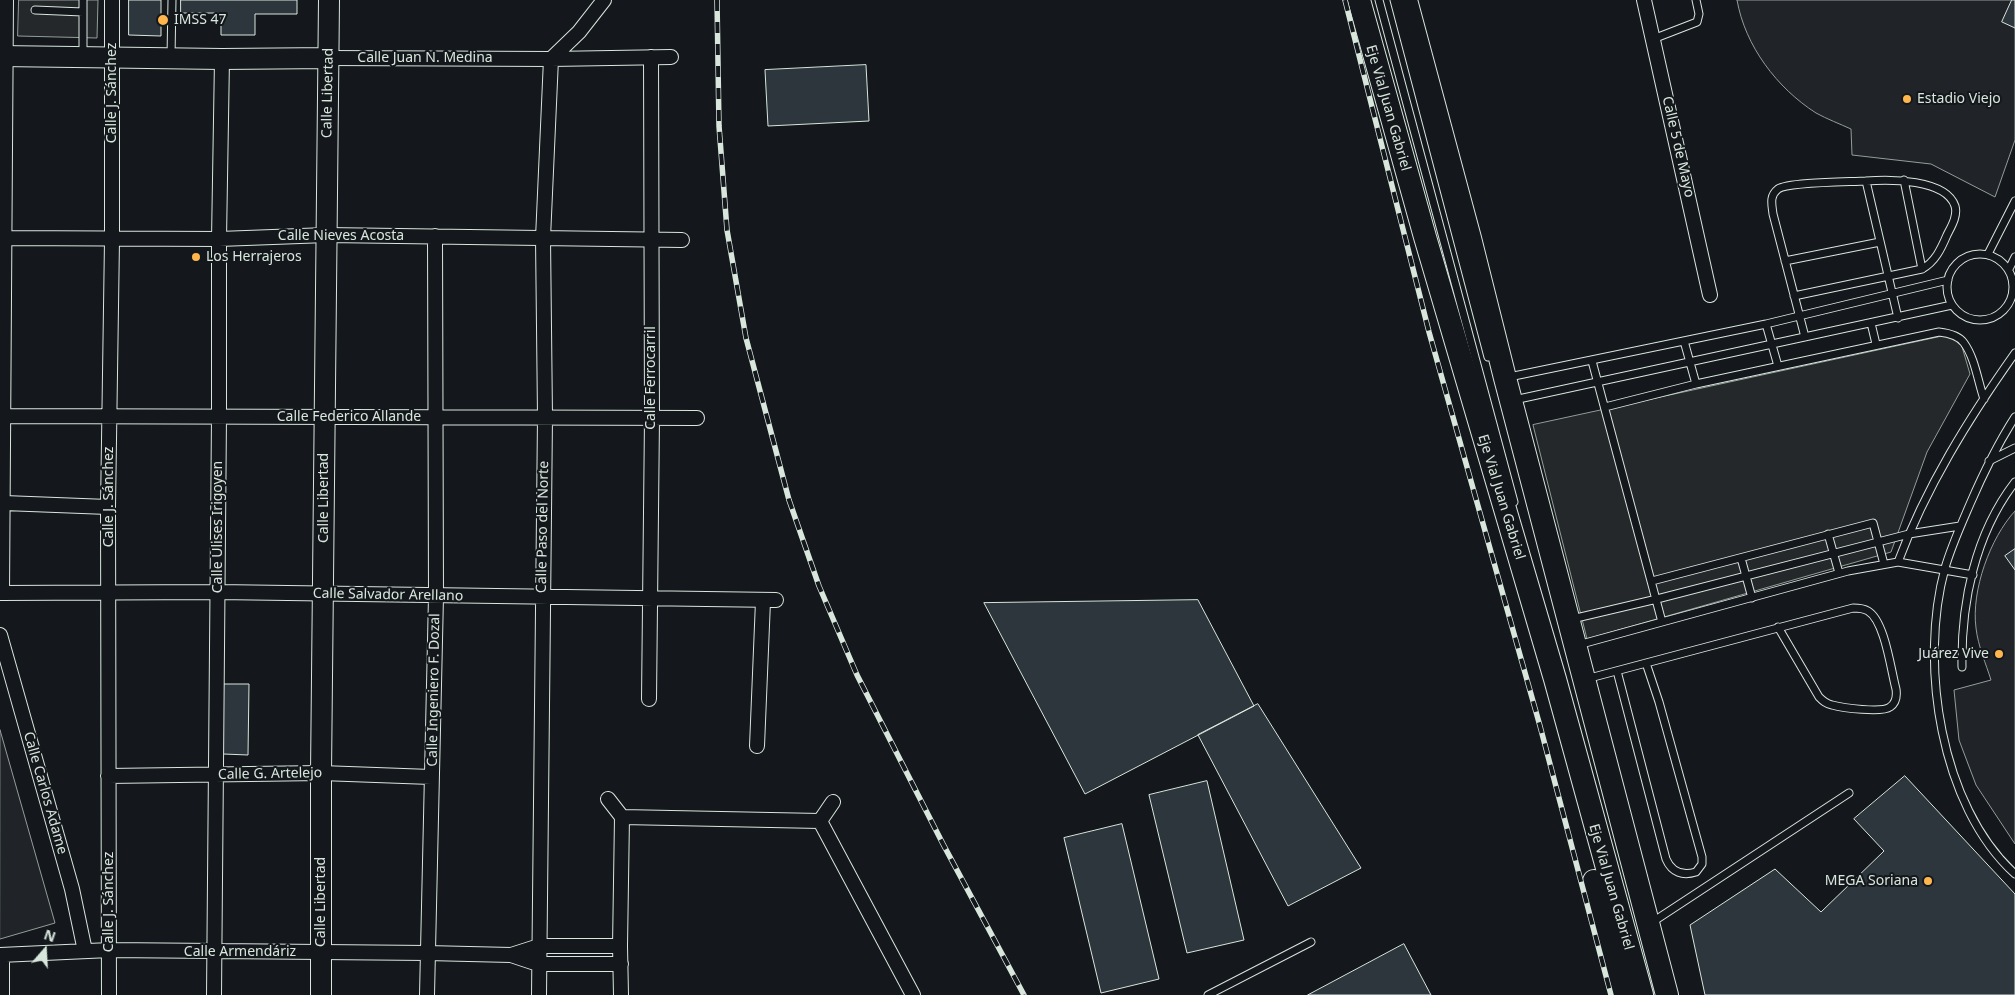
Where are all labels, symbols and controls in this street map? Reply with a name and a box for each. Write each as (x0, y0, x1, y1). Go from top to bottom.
place label: IMSS 47 (174, 12, 226, 28)
marker: IMSS 47 (156, 13, 170, 27)
street label: Calle J. Sánchez (104, 43, 120, 143)
street label: Eje Vial Juan Gabriel (1362, 43, 1414, 173)
street label: Calle Libertad (319, 48, 337, 138)
street label: Calle Juan N. Medina (357, 50, 493, 66)
place label: Estadio Viejo (1917, 91, 2001, 107)
marker: Estadio Viejo (1901, 93, 1913, 105)
street label: Calle 5 de Mayo (1658, 95, 1698, 199)
street label: Calle Nieves Acosta (278, 228, 404, 244)
place label: Los Herrajeros (206, 249, 302, 265)
marker: Los Herrajeros (190, 251, 202, 263)
street label: Calle Ferrocarril (643, 326, 659, 430)
street label: Calle Federico Allande (277, 409, 421, 425)
street label: Eje Vial Juan Gabriel (1474, 432, 1528, 562)
street label: Calle J. Sánchez (101, 447, 117, 547)
street label: Calle Libertad (316, 453, 332, 543)
street label: Calle Ulises Irigoyen (210, 461, 226, 593)
street label: Calle Paso del Norte (533, 461, 553, 593)
street label: Calle Salvador Arellano (313, 585, 463, 605)
street label: Calle Ingeniero F. Dozal (424, 613, 444, 767)
place label: Juárez Vive (1918, 646, 1989, 662)
marker: Juárez Vive (1993, 648, 2005, 660)
street label: Calle Carlos Adame (19, 730, 71, 856)
street label: Calle G. Artelejo (218, 765, 322, 783)
street label: Eje Vial Juan Gabriel (1585, 822, 1637, 952)
street label: Calle J. Sánchez (101, 852, 117, 952)
street label: Calle Libertad (313, 857, 329, 947)
place label: MEGA Soriana (1825, 873, 1918, 889)
marker: MEGA Soriana (1922, 875, 1934, 887)
north arrow (20, 925, 70, 975)
text: N (42, 925, 59, 946)
street label: Calle Armendáriz (184, 944, 296, 960)

